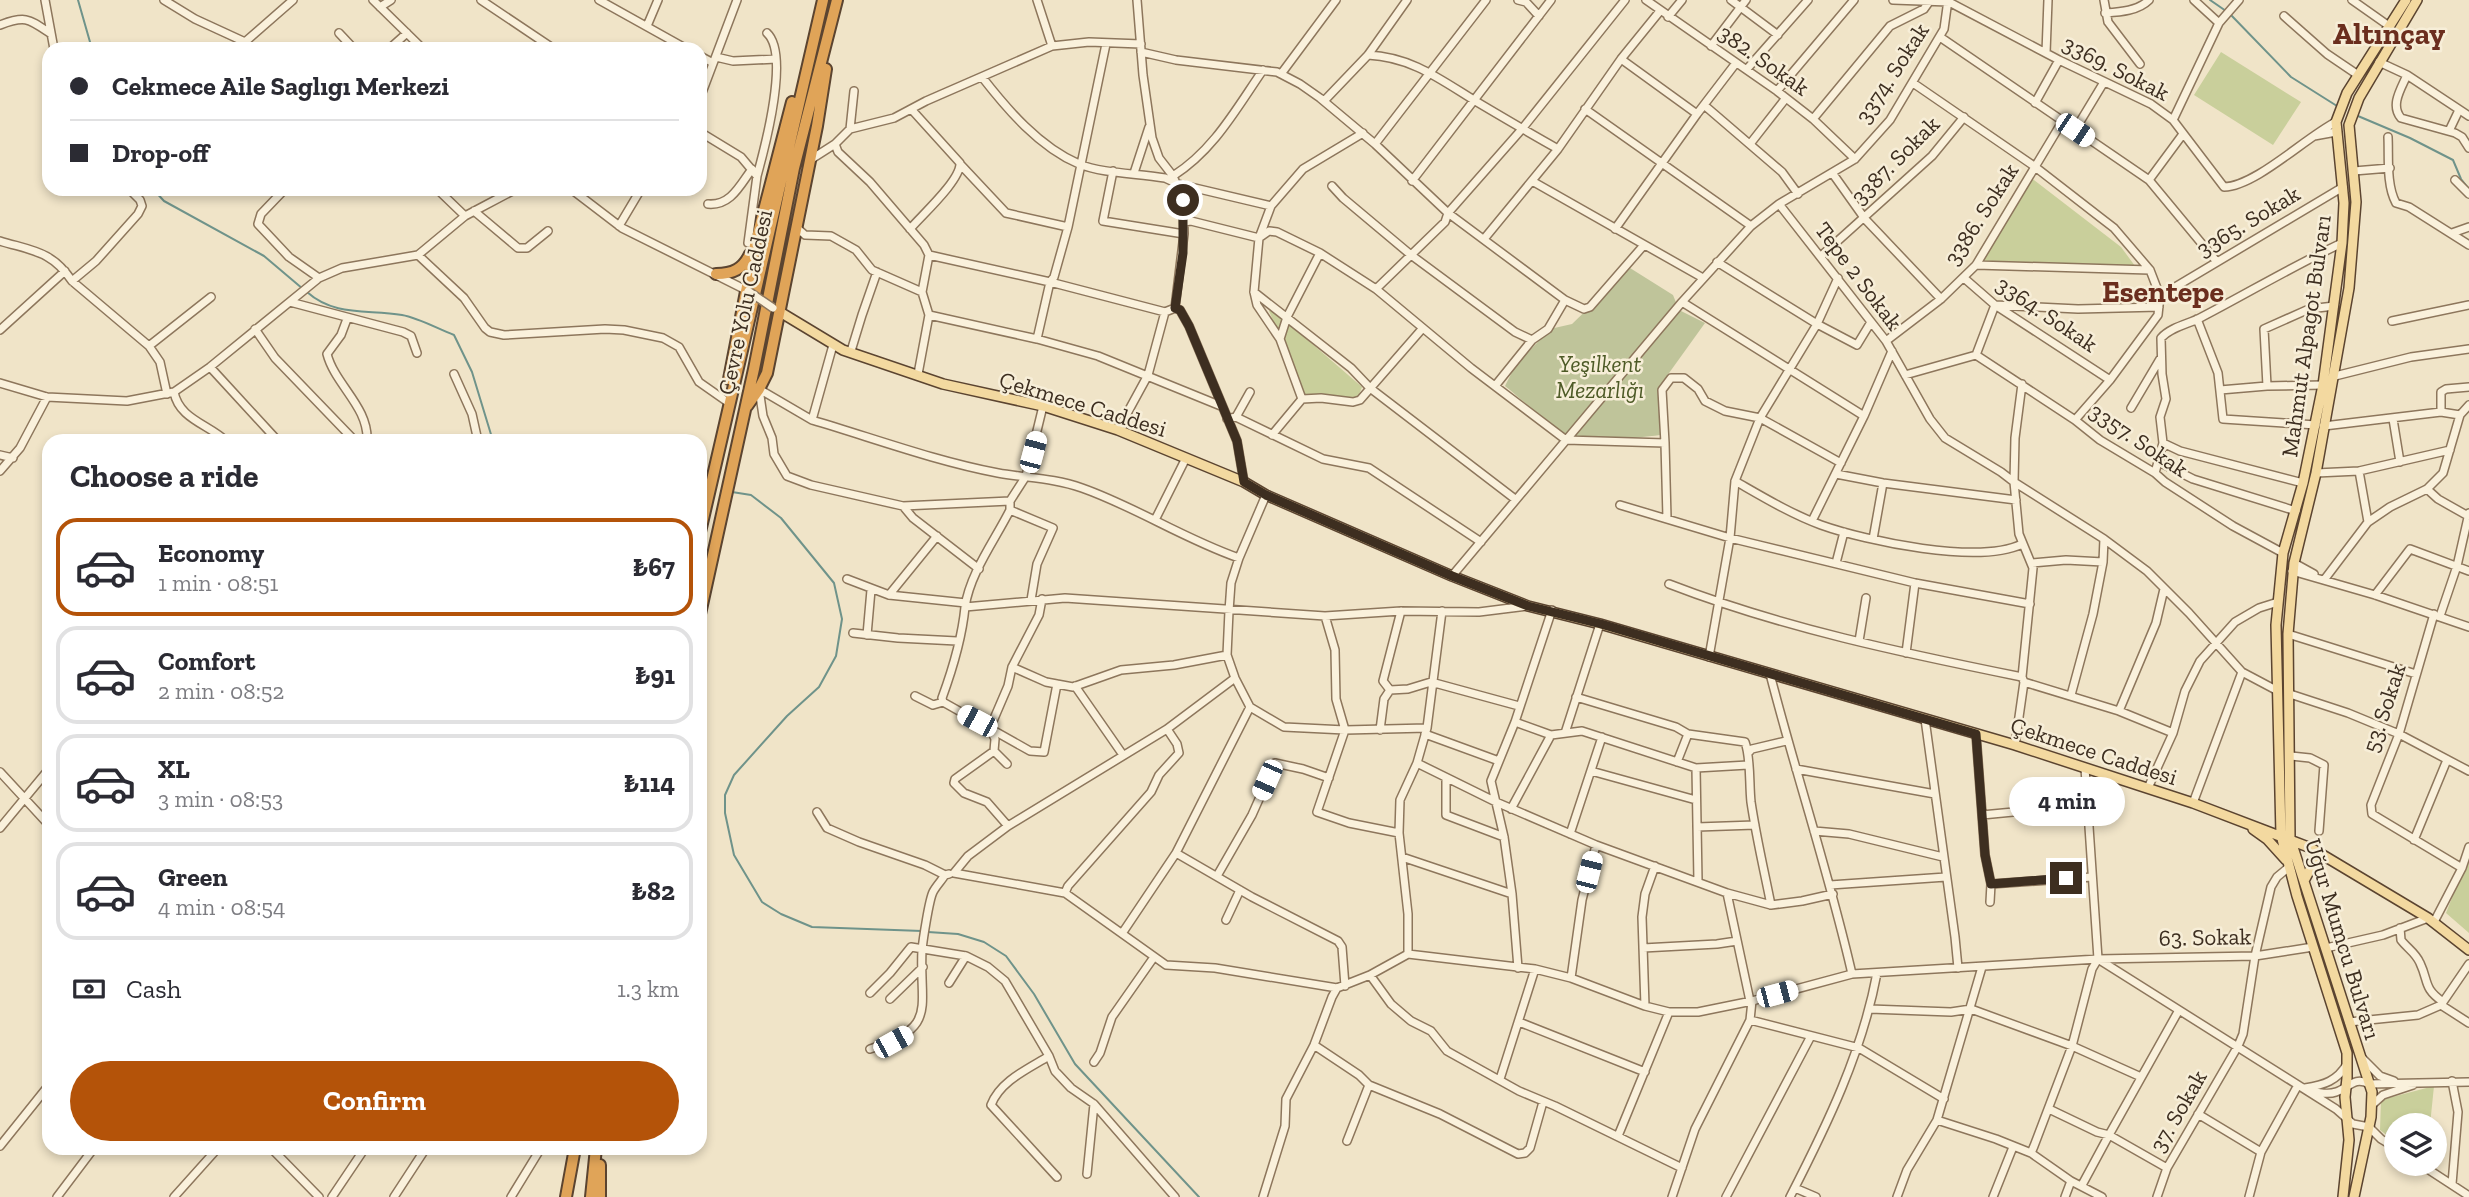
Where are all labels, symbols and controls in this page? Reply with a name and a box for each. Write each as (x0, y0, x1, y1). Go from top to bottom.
district label: Altınçay (2333, 16, 2445, 52)
street label: 3374. Sokak (1849, 17, 1935, 129)
street label: 382. Sokak (1713, 19, 1815, 101)
street label: 3369. Sokak (2058, 29, 2174, 107)
text: Cekmece Aile Saglıgı Merkezi (112, 70, 449, 102)
street label: 3387. Sokak (1845, 110, 1945, 210)
car (2052, 110, 2099, 150)
text: Drop-off (112, 137, 209, 169)
street label: 3386. Sokak (1938, 158, 2024, 270)
street label: 3365. Sokak (2191, 179, 2305, 263)
route start (1167, 184, 1199, 216)
street label: Çevre Yolu Caddesi (712, 207, 778, 397)
street label: Mahmut Alpagot Bulvarı (2275, 213, 2337, 459)
street label: Tepe 2 Sokak (1809, 216, 1909, 336)
street label: 3364. Sokak (1991, 270, 2103, 358)
district label: Esentepe (2102, 274, 2224, 310)
park label: Yeşilkent Mezarlığı (1556, 350, 1644, 404)
street label: Çekmece Caddesi (996, 365, 1170, 443)
street label: 3357. Sokak (2084, 397, 2194, 483)
car (1018, 429, 1049, 475)
text: Choose a ride (70, 457, 258, 495)
icon: car (74, 536, 137, 599)
text: Economy (158, 537, 264, 569)
text: ₺67 (632, 551, 675, 583)
text: 1 min · 08:51 (158, 569, 278, 597)
icon: car (74, 644, 137, 707)
text: Comfort (158, 645, 255, 677)
text: ₺91 (635, 659, 675, 691)
street label: 53. Sokak (2356, 660, 2412, 756)
text: 2 min · 08:52 (158, 677, 284, 705)
car (954, 702, 1001, 740)
street label: Çekmece Caddesi (2007, 711, 2181, 791)
icon: car (74, 752, 137, 815)
text: XL (158, 753, 190, 785)
car (1249, 757, 1286, 803)
text: ₺114 (623, 767, 675, 799)
callout: 4 min (2008, 776, 2124, 826)
text: 3 min · 08:53 (158, 785, 283, 813)
text: 4 min (2038, 787, 2096, 815)
street label: Uğur Mumcu Bulvarı (2299, 835, 2387, 1043)
car (1574, 849, 1605, 895)
icon: car (74, 860, 137, 923)
text: Green (158, 861, 228, 893)
route end (2050, 862, 2082, 894)
text: ₺82 (631, 875, 675, 907)
text: 4 min · 08:54 (158, 893, 286, 921)
street label: 63. Sokak (2158, 922, 2252, 952)
icon: cash (70, 970, 108, 1008)
text: Cash (126, 973, 181, 1005)
text: 1.3 km (617, 975, 679, 1003)
car (1754, 978, 1801, 1010)
car (870, 1023, 917, 1061)
button: Confirm (70, 1061, 679, 1141)
street label: 37. Sokak (2143, 1065, 2213, 1157)
map controls (2384, 1113, 2447, 1176)
button: layers (2384, 1113, 2447, 1176)

